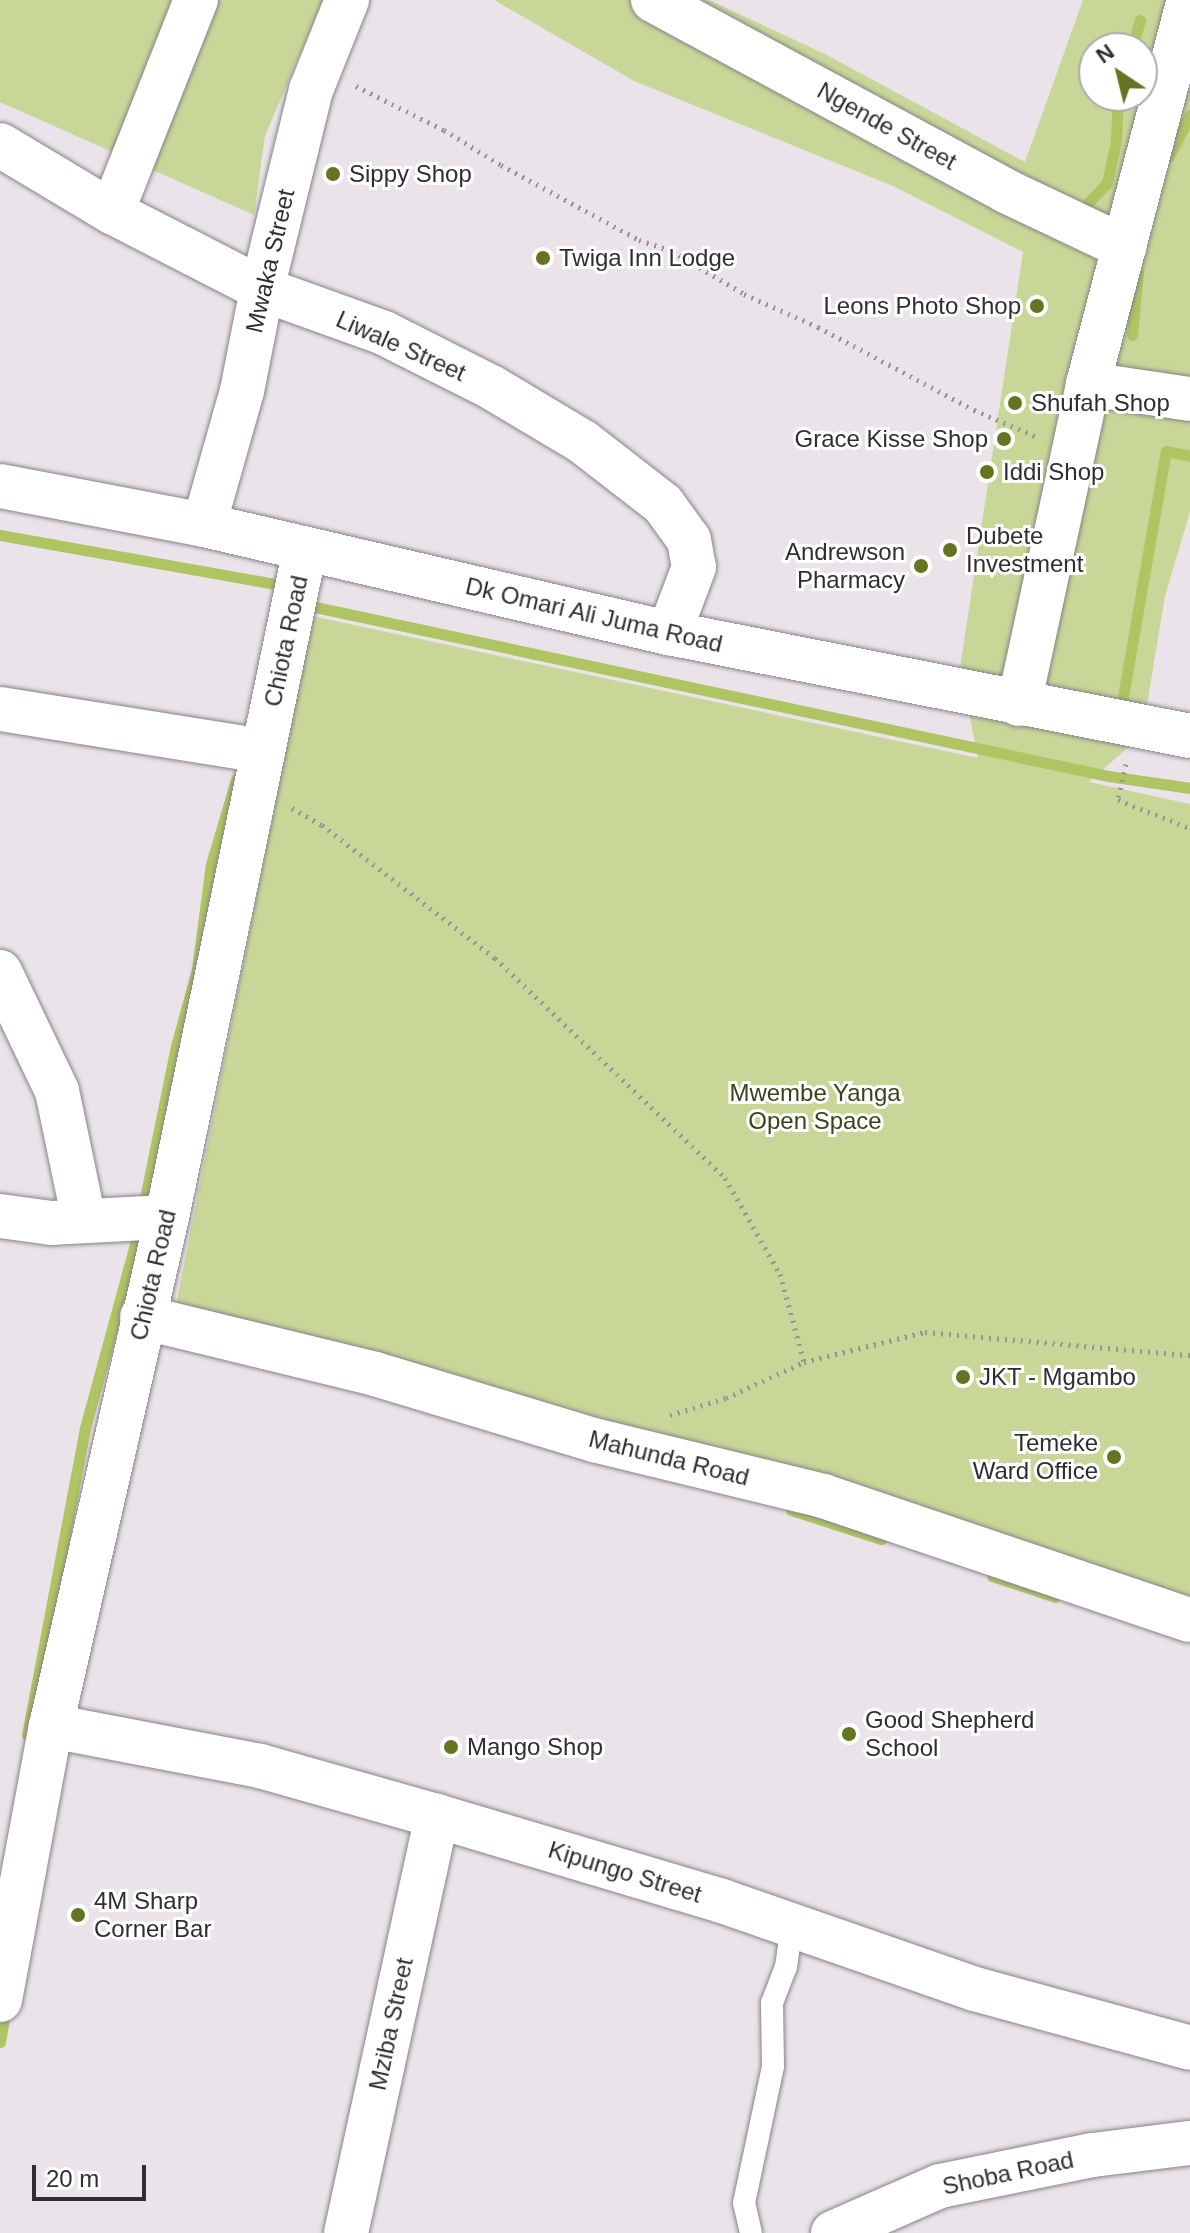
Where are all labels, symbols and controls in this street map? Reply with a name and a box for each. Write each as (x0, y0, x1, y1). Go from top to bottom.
north arrow (1078, 32, 1158, 112)
text: N (1091, 39, 1119, 68)
street label: Ngende Street (812, 76, 962, 176)
place label: Sippy Shop (349, 160, 472, 188)
marker: Sippy Shop (324, 165, 342, 183)
street label: Mwaka Street (239, 186, 301, 336)
place label: Twiga Inn Lodge (559, 244, 735, 272)
marker: Twiga Inn Lodge (534, 249, 552, 267)
place label: Leons Photo Shop (824, 292, 1021, 320)
marker: Leons Photo Shop (1028, 297, 1046, 315)
street label: Liwale Street (332, 305, 470, 387)
place label: Shufah Shop (1031, 389, 1170, 417)
marker: Shufah Shop (1006, 394, 1024, 412)
place label: Grace Kisse Shop (795, 425, 988, 453)
marker: Grace Kisse Shop (995, 430, 1013, 448)
place label: Iddi Shop (1003, 458, 1104, 486)
marker: Iddi Shop (978, 463, 996, 481)
place label: Dubete Investment (966, 522, 1083, 578)
place label: Andrewson Pharmacy (785, 538, 905, 594)
marker: Dubete Investment (941, 541, 959, 559)
marker: Andrewson Pharmacy (912, 557, 930, 575)
street label: Dk Omari Ali Juma Road (462, 571, 726, 659)
street label: Chiota Road (258, 573, 314, 709)
park label: Mwembe Yanga Open Space (729, 1079, 901, 1135)
street label: Chiota Road (124, 1207, 182, 1343)
place label: JKT - Mgambo (979, 1363, 1136, 1391)
marker: JKT - Mgambo (954, 1368, 972, 1386)
street label: Mahunda Road (586, 1424, 752, 1492)
place label: Temeke Ward Office (973, 1429, 1098, 1485)
marker: Temeke Ward Office (1105, 1448, 1123, 1466)
place label: Good Shepherd School (865, 1706, 1034, 1762)
marker: Good Shepherd School (840, 1725, 858, 1743)
place label: Mango Shop (467, 1733, 603, 1761)
marker: Mango Shop (442, 1738, 460, 1756)
street label: Kipungo Street (545, 1835, 705, 1909)
place label: 4M Sharp Corner Bar (94, 1887, 211, 1943)
marker: 4M Sharp Corner Bar (69, 1906, 87, 1924)
street label: Mziba Street (363, 1955, 419, 2093)
street label: Shoba Road (940, 2145, 1076, 2201)
scale bar (36, 2149, 150, 2199)
text: 20 m (46, 2165, 99, 2192)

